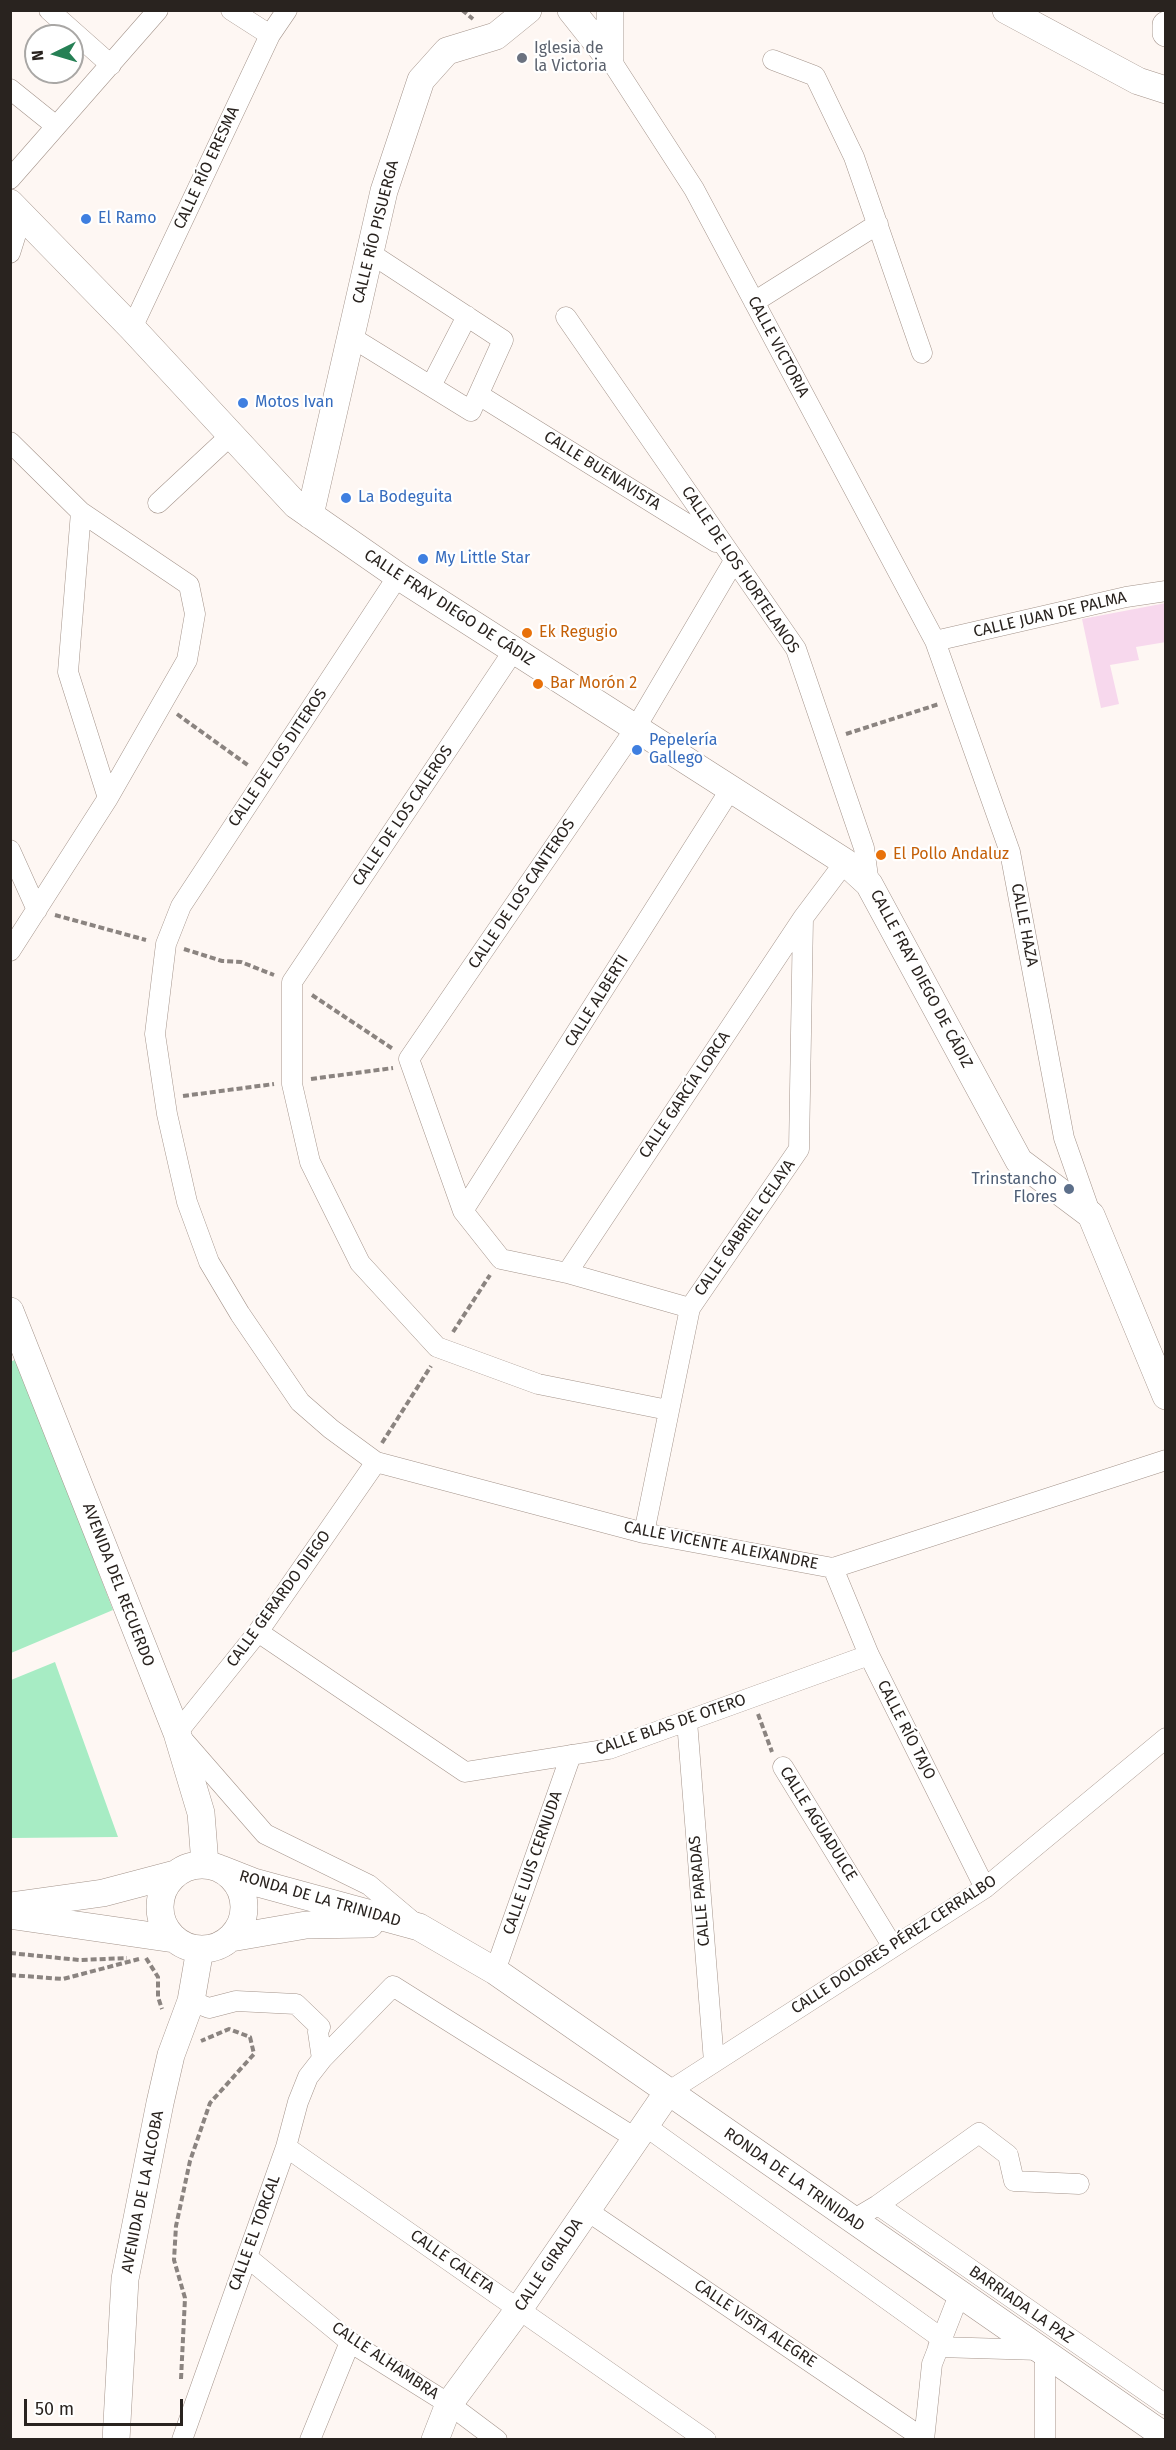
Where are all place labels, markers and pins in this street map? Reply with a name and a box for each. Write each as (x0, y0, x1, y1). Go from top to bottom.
place label: Iglesia de la Victoria (534, 39, 607, 77)
marker: Iglesia de la Victoria (515, 51, 529, 65)
place label: El Ramo (98, 209, 157, 229)
marker: El Ramo (79, 212, 93, 226)
place label: Motos Ivan (255, 393, 334, 413)
marker: Motos Ivan (236, 396, 250, 410)
place label: La Bodeguita (358, 488, 452, 508)
marker: La Bodeguita (339, 491, 353, 505)
place label: My Little Star (435, 549, 530, 569)
marker: My Little Star (416, 552, 430, 566)
place label: Ek Regugio (539, 623, 618, 643)
marker: Ek Regugio (520, 626, 534, 640)
place label: Bar Morón 2 (550, 674, 637, 694)
marker: Bar Morón 2 (531, 677, 545, 691)
place label: Pepelería Gallego (649, 731, 717, 769)
marker: Pepelería Gallego (630, 743, 644, 757)
place label: El Pollo Andaluz (893, 845, 1009, 865)
marker: El Pollo Andaluz (874, 848, 888, 862)
place label: Trinstancho Flores (972, 1170, 1057, 1208)
marker: Trinstancho Flores (1062, 1182, 1076, 1196)

